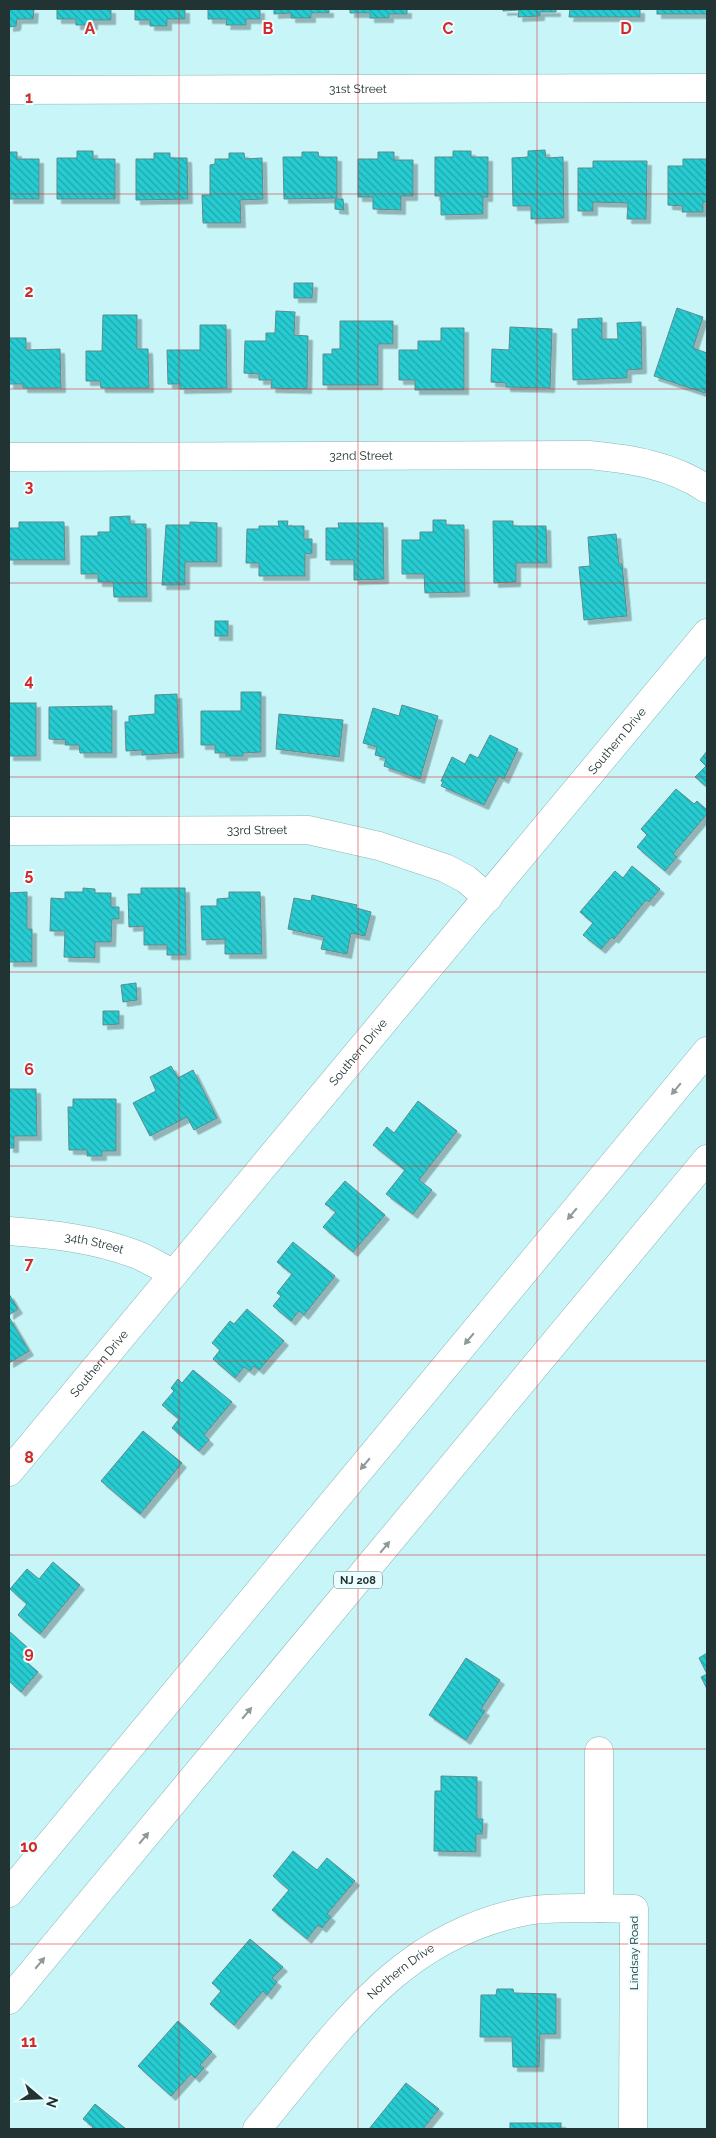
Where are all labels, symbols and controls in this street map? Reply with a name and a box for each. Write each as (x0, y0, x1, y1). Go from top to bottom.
text: A (85, 19, 96, 38)
text: B (263, 19, 274, 38)
text: C (443, 19, 454, 38)
text: D (620, 19, 632, 38)
street label: 31st Street (329, 82, 387, 96)
text: 1 (25, 88, 33, 107)
text: 2 (24, 282, 34, 301)
street label: 32nd Street (329, 449, 393, 463)
text: 3 (25, 477, 34, 496)
text: 4 (24, 671, 34, 690)
street label: Southern Drive (585, 705, 649, 777)
street label: 33rd Street (227, 823, 287, 837)
text: 5 (25, 865, 34, 884)
street label: Southern Drive (326, 1016, 390, 1088)
text: 6 (24, 1060, 34, 1079)
one-way arrow (671, 1082, 682, 1095)
one-way arrow (567, 1207, 578, 1220)
street label: 34th Street (63, 1230, 125, 1257)
text: 7 (25, 1254, 34, 1273)
street label: Southern Drive (67, 1327, 131, 1400)
one-way arrow (463, 1332, 474, 1345)
text: 8 (24, 1448, 34, 1467)
one-way arrow (359, 1457, 370, 1470)
one-way arrow (379, 1541, 390, 1554)
road number: NJ 208 (334, 1572, 382, 1588)
text: 9 (24, 1643, 34, 1662)
one-way arrow (242, 1707, 253, 1720)
one-way arrow (138, 1832, 149, 1845)
text: 10 (20, 1837, 38, 1856)
street label: Lindsay Road (627, 1916, 641, 1990)
street label: Northern Drive (364, 1941, 437, 2002)
one-way arrow (34, 1957, 45, 1970)
text: 11 (21, 2032, 37, 2051)
north arrow (15, 2073, 65, 2123)
text: N (43, 2095, 62, 2110)

